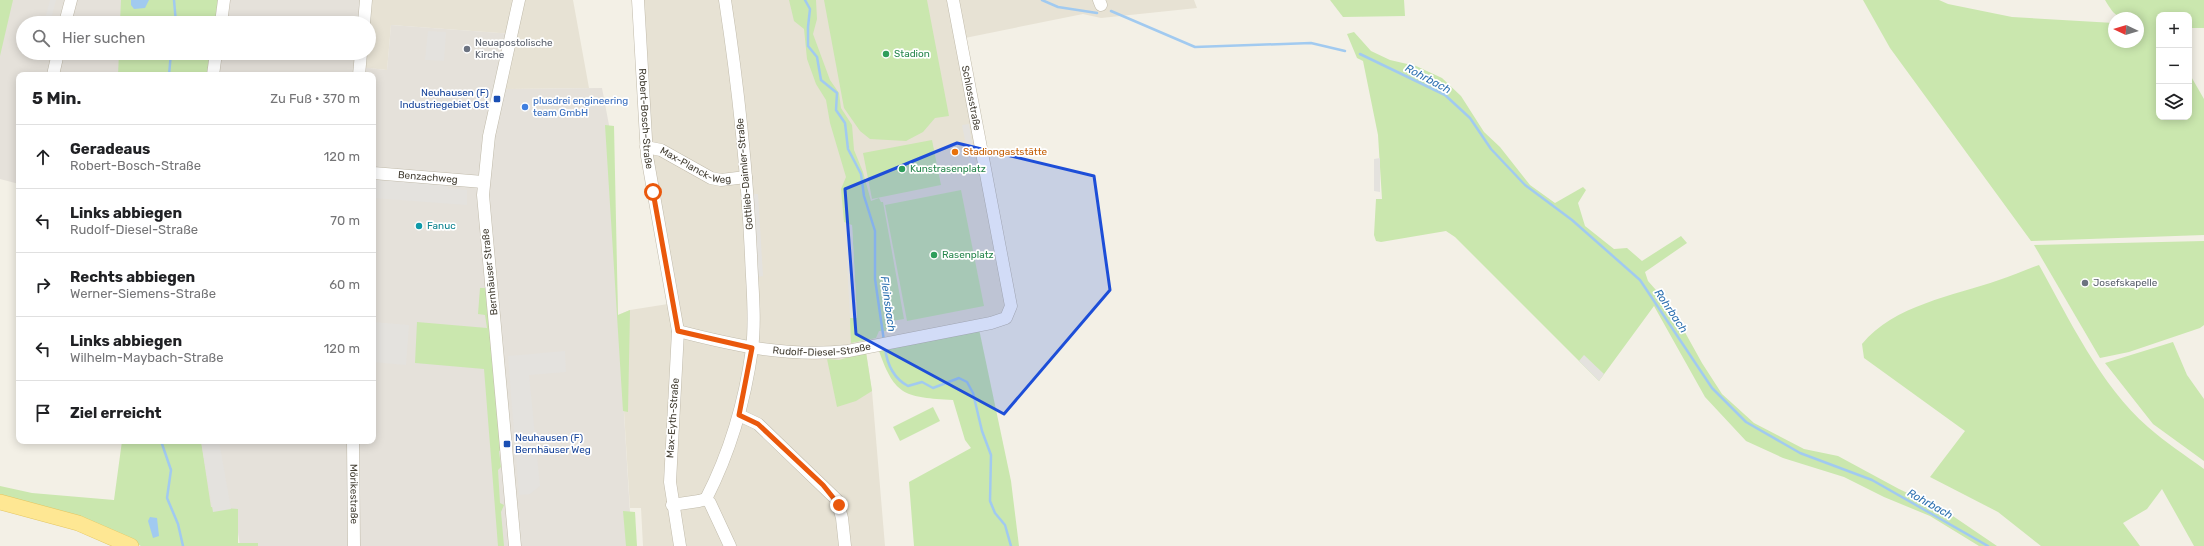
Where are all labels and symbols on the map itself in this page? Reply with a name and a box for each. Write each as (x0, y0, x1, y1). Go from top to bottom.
north arrow (2108, 12, 2144, 48)
place label: Neuapostolische Kirche (475, 37, 553, 61)
marker: Neuapostolische Kirche (462, 44, 472, 54)
place label: Stadion (894, 48, 930, 60)
marker: Stadion (881, 49, 891, 59)
water label: Rohrbach (1403, 62, 1453, 97)
street label: Schlossstraße (959, 64, 983, 132)
street label: Robert-Bosch-Straße (636, 68, 655, 170)
place label: Neuhausen (F) Industriegebiet Ost (400, 87, 489, 111)
marker: Neuhausen (F) Industriegebiet Ost (492, 94, 502, 104)
place label: plusdrei engineering team GmbH (533, 95, 628, 119)
marker: plusdrei engineering team GmbH (520, 102, 530, 112)
street label: Gottlieb-Daimler-Straße (734, 117, 756, 230)
street label: Max-Planck-Weg (658, 145, 732, 186)
place label: Stadiongaststätte (963, 146, 1048, 158)
marker: Stadiongaststätte (950, 147, 960, 157)
place label: Kunstrasenplatz (910, 163, 986, 175)
marker: Kunstrasenplatz (897, 164, 907, 174)
street label: Benzachweg (397, 169, 458, 186)
route start (644, 183, 662, 201)
place label: Fanuc (427, 220, 456, 232)
marker: Fanuc (414, 221, 424, 231)
street label: Bernhäuser Straße (479, 228, 501, 316)
place label: Rasenplatz (942, 249, 994, 261)
marker: Rasenplatz (929, 250, 939, 260)
water label: Fleinsbach (878, 275, 898, 333)
place label: Josefskapelle (2093, 277, 2158, 289)
marker: Josefskapelle (2080, 278, 2090, 288)
water label: Rohrbach (1652, 287, 1691, 336)
street label: Rudolf-Diesel-Straße (772, 341, 872, 359)
street label: Max-Eyth-Straße (664, 377, 682, 458)
place label: Neuhausen (F) Bernhäuser Weg (515, 432, 591, 456)
marker: Neuhausen (F) Bernhäuser Weg (502, 439, 512, 449)
street label: Mörikestraße (347, 464, 360, 525)
water label: Rohrbach (1905, 486, 1955, 522)
route end (830, 496, 848, 514)

